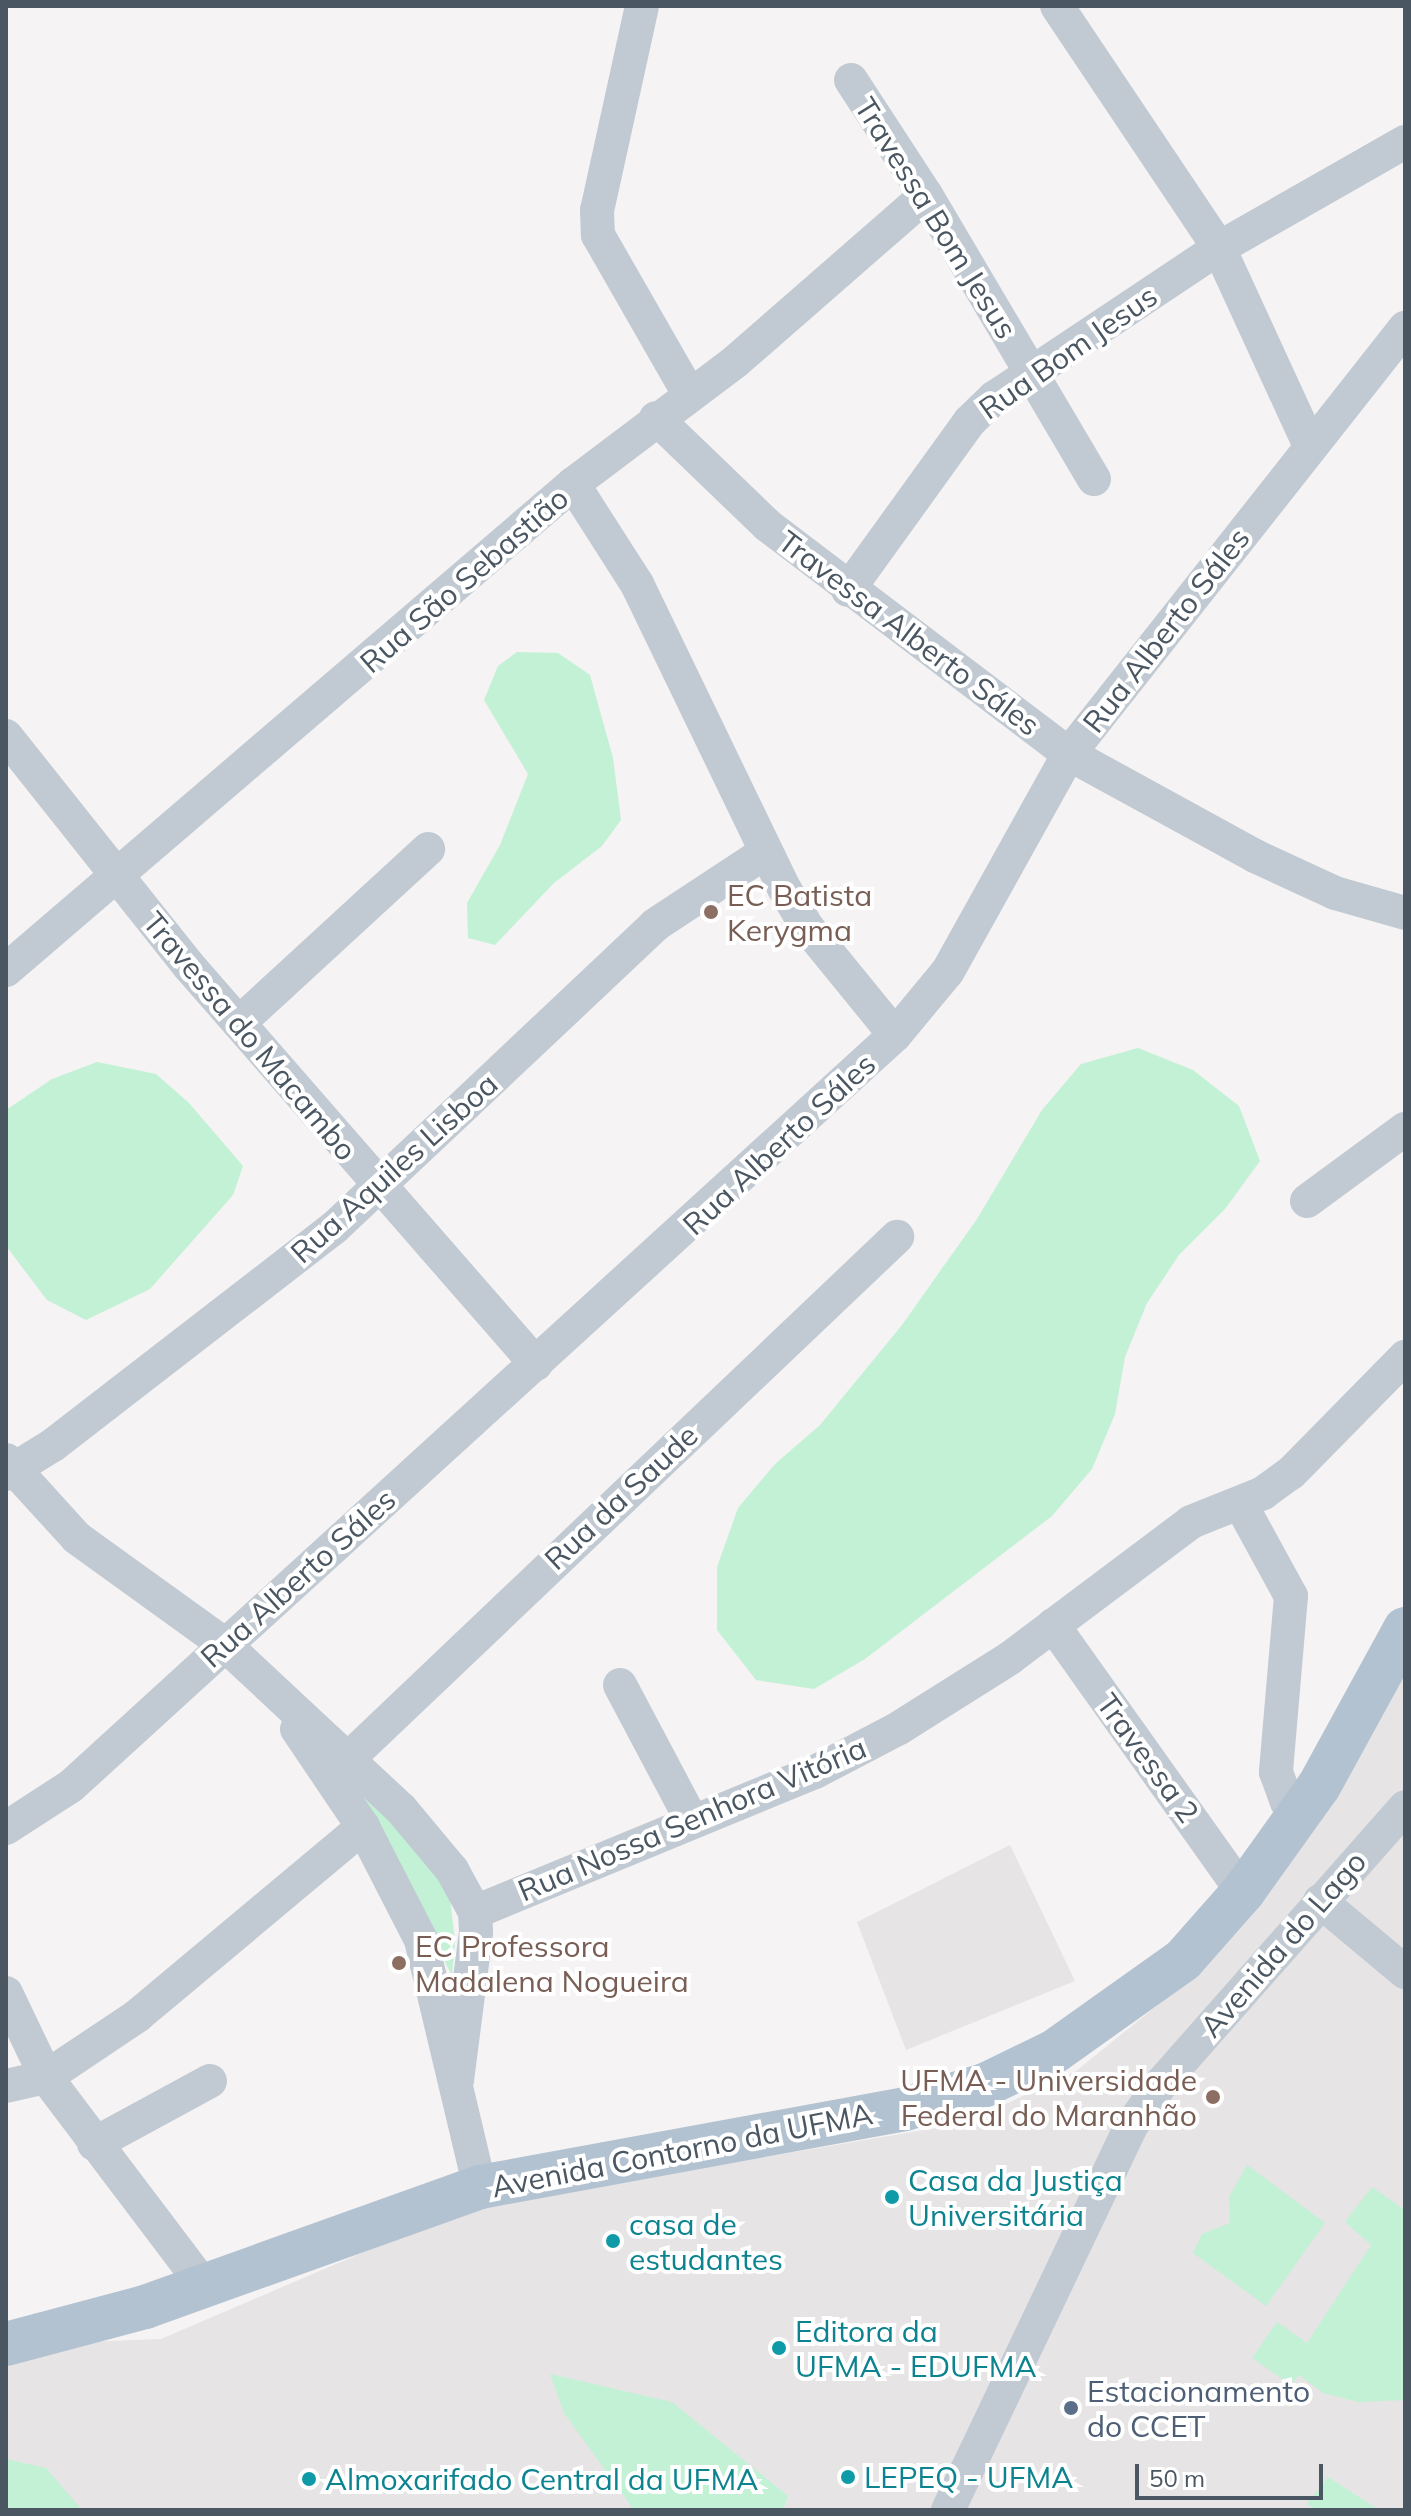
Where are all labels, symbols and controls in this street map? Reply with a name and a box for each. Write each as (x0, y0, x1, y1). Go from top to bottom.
street label: Travessa Bom Jesus (847, 91, 1025, 345)
street label: Rua Bom Jesus (972, 277, 1164, 427)
street label: Rua São Sebastião (353, 480, 575, 680)
street label: Rua Alberto Sáles (1075, 521, 1257, 739)
street label: Travessa Alberto Sáles (771, 523, 1047, 743)
place label: EC Batista Kerygma (727, 877, 872, 948)
marker: EC Batista Kerygma (702, 903, 720, 921)
street label: Travessa do Macambo (136, 905, 364, 1167)
street label: Rua Alberto Sáles (676, 1046, 882, 1242)
street label: Rua Aquiles Lisboa (283, 1066, 505, 1270)
street label: Rua da Saude (537, 1417, 705, 1577)
street label: Rua Alberto Sáles (193, 1481, 403, 1675)
street label: Travessa 2 (1089, 1687, 1207, 1829)
street label: Rua Nossa Senhora Vitória (513, 1729, 871, 1909)
street label: Avenida do Lago (1193, 1844, 1373, 2044)
place label: EC Professora Madalena Nogueira (415, 1928, 689, 1998)
marker: EC Professora Madalena Nogueira (390, 1954, 408, 1972)
place label: UFMA - Universidade Federal do Maranhão (900, 2062, 1197, 2132)
marker: UFMA - Universidade Federal do Maranhão (1204, 2088, 1222, 2106)
street label: Avenida Contorno da UFMA (488, 2095, 876, 2205)
place label: Casa da Justiça Universitária (908, 2162, 1123, 2232)
marker: Casa da Justiça Universitária (883, 2188, 901, 2206)
place label: casa de estudantes (629, 2206, 783, 2276)
marker: casa de estudantes (604, 2232, 622, 2250)
place label: Editora da UFMA - EDUFMA (795, 2313, 1037, 2384)
marker: Editora da UFMA - EDUFMA (770, 2339, 788, 2357)
place label: Estacionamento do CCET (1087, 2373, 1310, 2444)
marker: Estacionamento do CCET (1062, 2399, 1080, 2417)
scale bar (1139, 2448, 1327, 2498)
place label: LEPEQ - UFMA (864, 2459, 1073, 2495)
place label: Almoxarifado Central da UFMA (325, 2461, 758, 2497)
text: 50 m (1149, 2463, 1205, 2493)
marker: LEPEQ - UFMA (839, 2468, 857, 2486)
marker: Almoxarifado Central da UFMA (300, 2470, 318, 2488)

